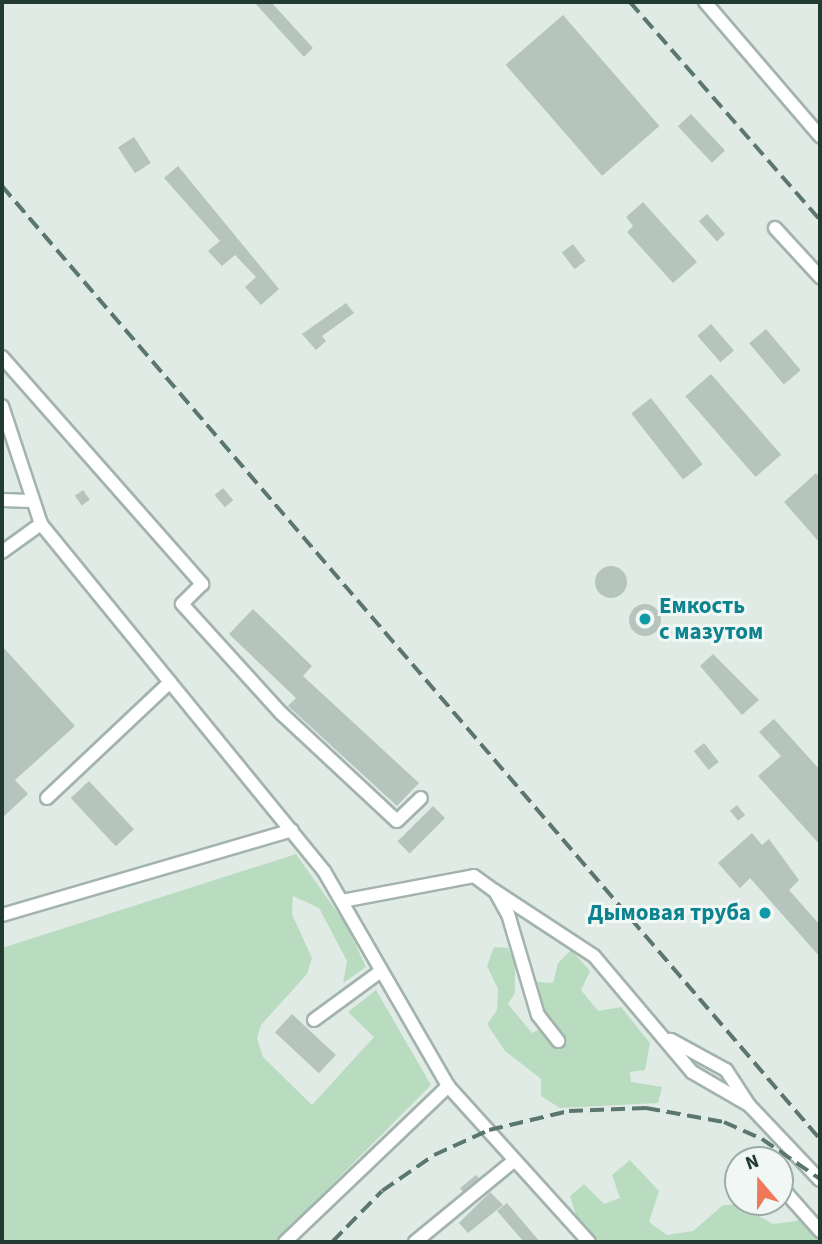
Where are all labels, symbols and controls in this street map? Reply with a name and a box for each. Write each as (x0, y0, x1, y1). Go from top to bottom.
place label: Емкость с мазутом (659, 592, 763, 646)
marker: Емкость с мазутом (637, 611, 653, 627)
place label: Дымовая труба (588, 899, 751, 927)
marker: Дымовая труба (757, 905, 773, 921)
north arrow (724, 1146, 794, 1216)
text: N (742, 1148, 763, 1178)

